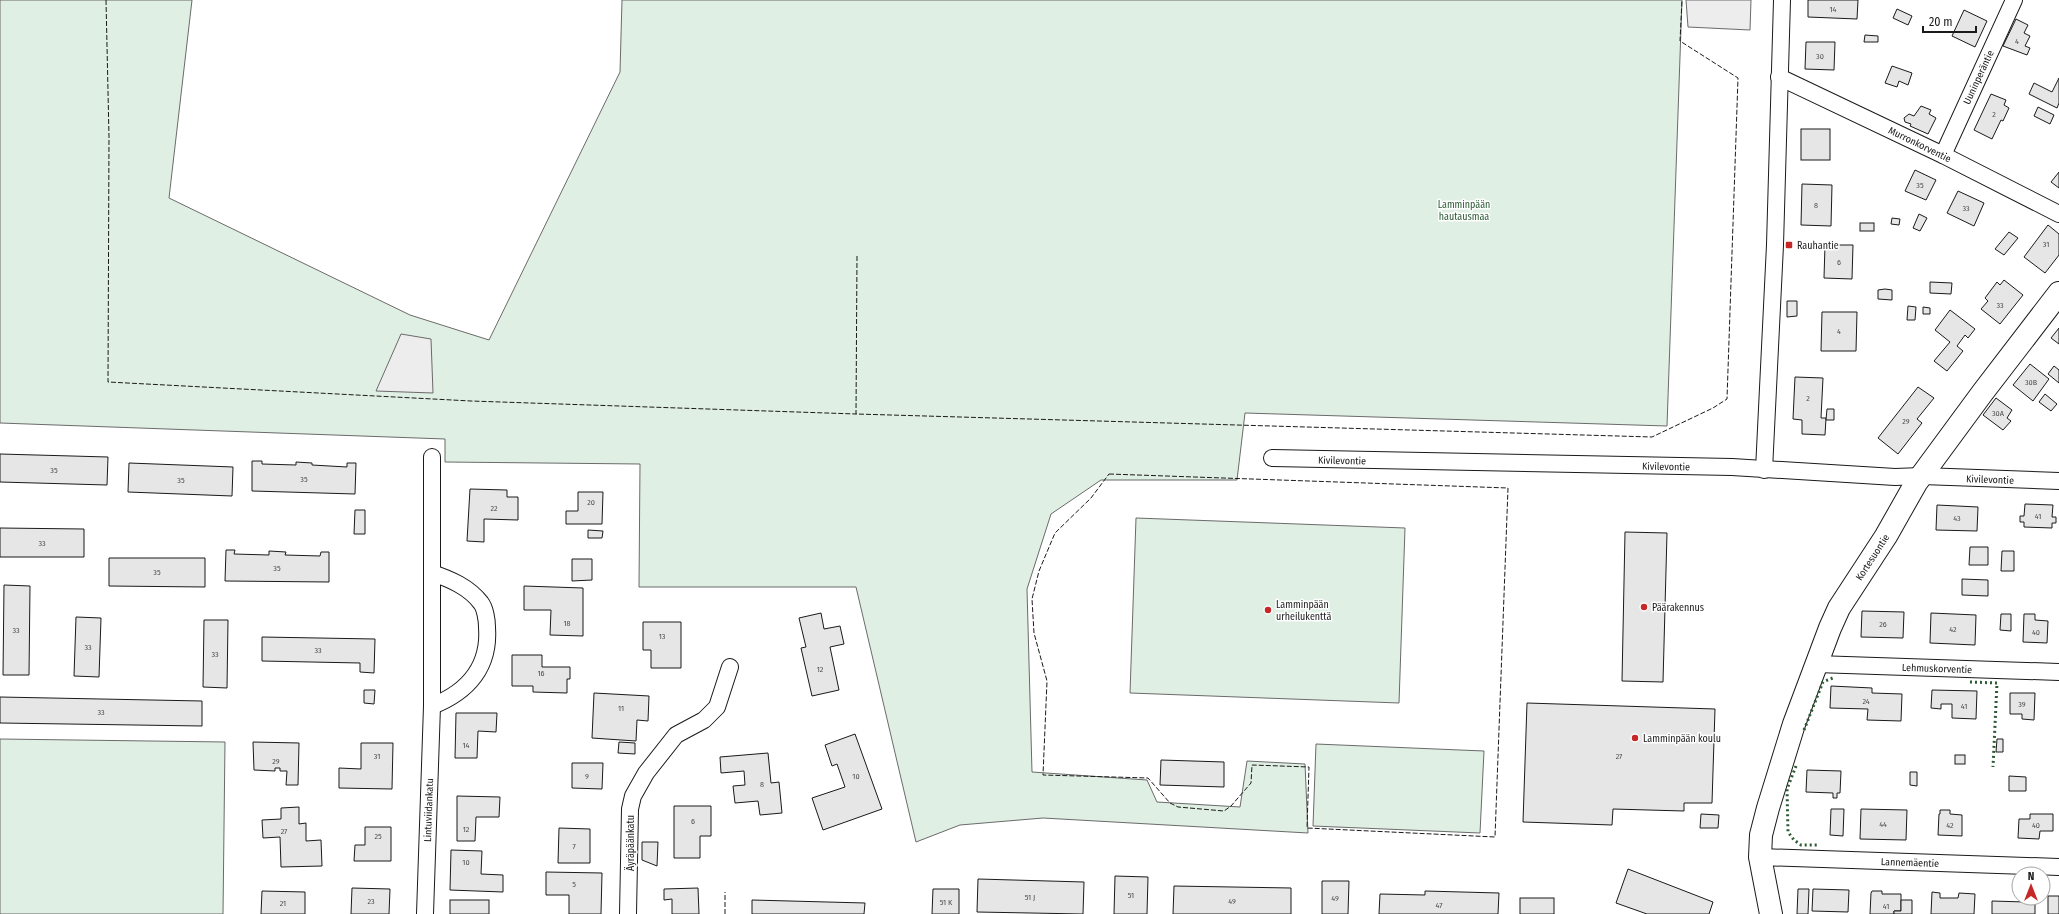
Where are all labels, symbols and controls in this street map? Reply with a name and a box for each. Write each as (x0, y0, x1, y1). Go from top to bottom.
house number: 14 (1830, 5, 1837, 14)
scale bar (1923, 8, 1976, 34)
text: 20 m (1929, 15, 1953, 29)
house number: 4 (2015, 37, 2019, 46)
street label: Uuninperäntie (1961, 48, 1997, 106)
house number: 30 (1816, 52, 1824, 61)
house number: 2 (1992, 110, 1996, 119)
street label: Murronkorventie (1886, 125, 1953, 165)
house number: 35 (1916, 181, 1924, 190)
park label: Lamminpään hautausmaa (1438, 199, 1490, 223)
house number: 8 (1814, 201, 1818, 210)
house number: 33 (1962, 204, 1970, 213)
marker: Rauhantie (1784, 240, 1794, 250)
place label: Rauhantie (1797, 240, 1839, 252)
house number: 31 (2043, 240, 2049, 249)
house number: 6 (1837, 258, 1841, 267)
house number: 33 (1996, 301, 2004, 310)
house number: 4 (1837, 327, 1841, 336)
house number: 30B (2025, 378, 2038, 387)
house number: 2 (1806, 394, 1810, 403)
house number: 30A (1992, 409, 2005, 418)
house number: 29 (1902, 417, 1910, 426)
street label: Kivilevontie (1318, 455, 1366, 467)
street label: Kivilevontie (1642, 461, 1690, 473)
house number: 35 (50, 466, 58, 475)
street label: Kivilevontie (1966, 473, 2014, 487)
house number: 35 (300, 475, 308, 484)
house number: 35 (177, 476, 185, 485)
house number: 20 (587, 498, 595, 507)
house number: 22 (490, 504, 498, 513)
house number: 41 (2035, 512, 2041, 521)
house number: 43 (1953, 514, 1961, 523)
street label: Kortesuontie (1853, 532, 1892, 583)
house number: 33 (38, 539, 46, 548)
house number: 35 (273, 564, 281, 573)
house number: 35 (153, 568, 161, 577)
place label: Lamminpään urheilukenttä (1276, 599, 1332, 623)
marker: Päärakennus (1639, 602, 1649, 612)
place label: Päärakennus (1652, 602, 1704, 614)
marker: Lamminpään urheilukenttä (1263, 605, 1273, 615)
house number: 18 (563, 619, 571, 628)
house number: 26 (1879, 620, 1887, 629)
house number: 42 (1949, 625, 1957, 634)
house number: 33 (12, 626, 20, 635)
house number: 40 (2032, 628, 2040, 637)
house number: 13 (659, 632, 666, 641)
house number: 33 (84, 643, 92, 652)
house number: 33 (314, 646, 322, 655)
house number: 33 (211, 650, 219, 659)
street label: Lehmuskorventie (1902, 662, 1972, 676)
house number: 12 (817, 665, 824, 674)
house number: 16 (537, 669, 545, 678)
house number: 24 (1862, 697, 1870, 706)
house number: 39 (2018, 700, 2026, 709)
house number: 41 (1961, 702, 1967, 711)
house number: 11 (618, 704, 624, 713)
house number: 33 (97, 708, 105, 717)
marker: Lamminpään koulu (1630, 733, 1640, 743)
place label: Lamminpään koulu (1643, 733, 1721, 745)
house number: 14 (463, 741, 470, 750)
house number: 31 (374, 752, 380, 761)
house number: 27 (1616, 752, 1623, 761)
house number: 29 (272, 757, 280, 766)
house number: 9 (585, 772, 589, 781)
house number: 10 (852, 772, 860, 781)
street label: Lintuviidankatu (422, 778, 436, 842)
house number: 8 (760, 780, 764, 789)
street label: Äyräpäänkatu (624, 815, 637, 871)
house number: 6 (691, 817, 695, 826)
house number: 44 (1879, 820, 1887, 829)
house number: 42 (1946, 821, 1954, 830)
house number: 40 (2032, 821, 2040, 830)
house number: 12 (463, 825, 470, 834)
house number: 27 (281, 827, 288, 836)
house number: 25 (374, 832, 382, 841)
house number: 7 (572, 842, 576, 851)
street label: Lannemäentie (1881, 856, 1939, 870)
house number: 10 (462, 858, 470, 867)
north arrow (2011, 866, 2051, 906)
text: N (2028, 870, 2034, 883)
house number: 5 (572, 880, 576, 889)
house number: 51 (1128, 891, 1134, 900)
house number: 51 J (1025, 893, 1035, 902)
house number: 49 (1331, 894, 1339, 903)
house number: 23 (367, 897, 375, 906)
house number: 49 (1228, 897, 1236, 906)
house number: 51 K (940, 898, 953, 907)
house number: 21 (280, 899, 286, 908)
house number: 47 (1436, 901, 1443, 910)
house number: 41 (1883, 902, 1889, 911)

